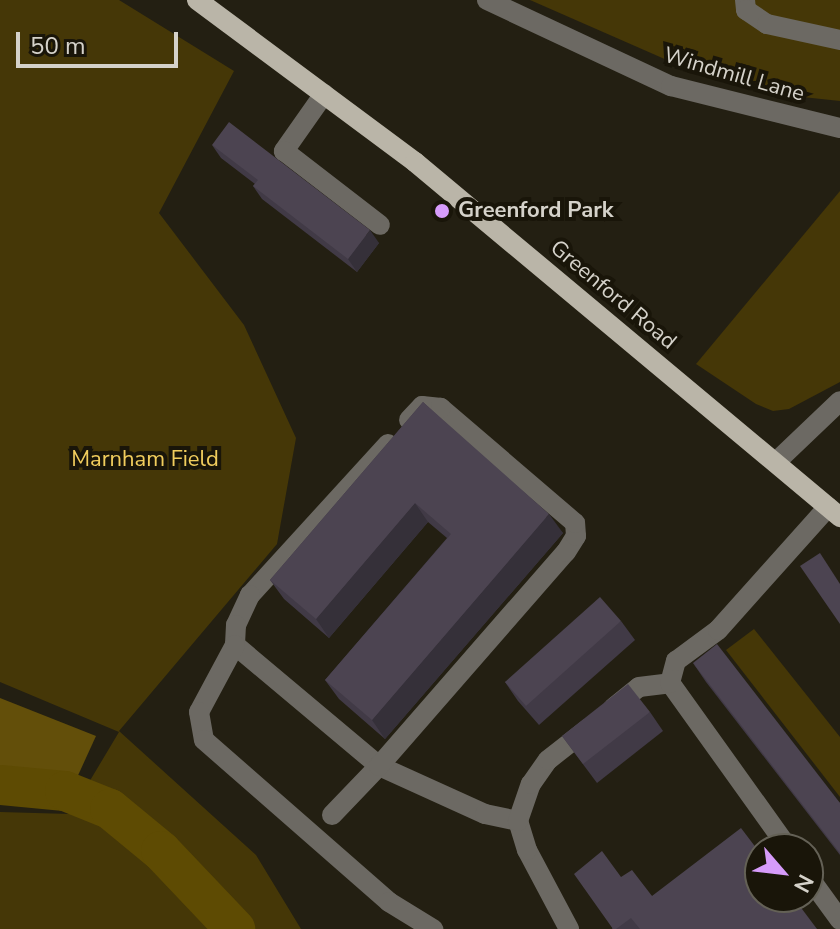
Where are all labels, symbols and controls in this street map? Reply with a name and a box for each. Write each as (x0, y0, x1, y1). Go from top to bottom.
scale bar (20, 16, 182, 66)
text: 50 m (30, 30, 86, 62)
street label: Windmill Lane (661, 42, 807, 108)
place label: Greenford Park (458, 198, 614, 224)
marker: Greenford Park (433, 202, 451, 220)
street label: Greenford Road (545, 235, 681, 355)
park label: Marnham Field (71, 447, 219, 473)
north arrow (744, 833, 824, 913)
text: N (786, 869, 821, 898)

